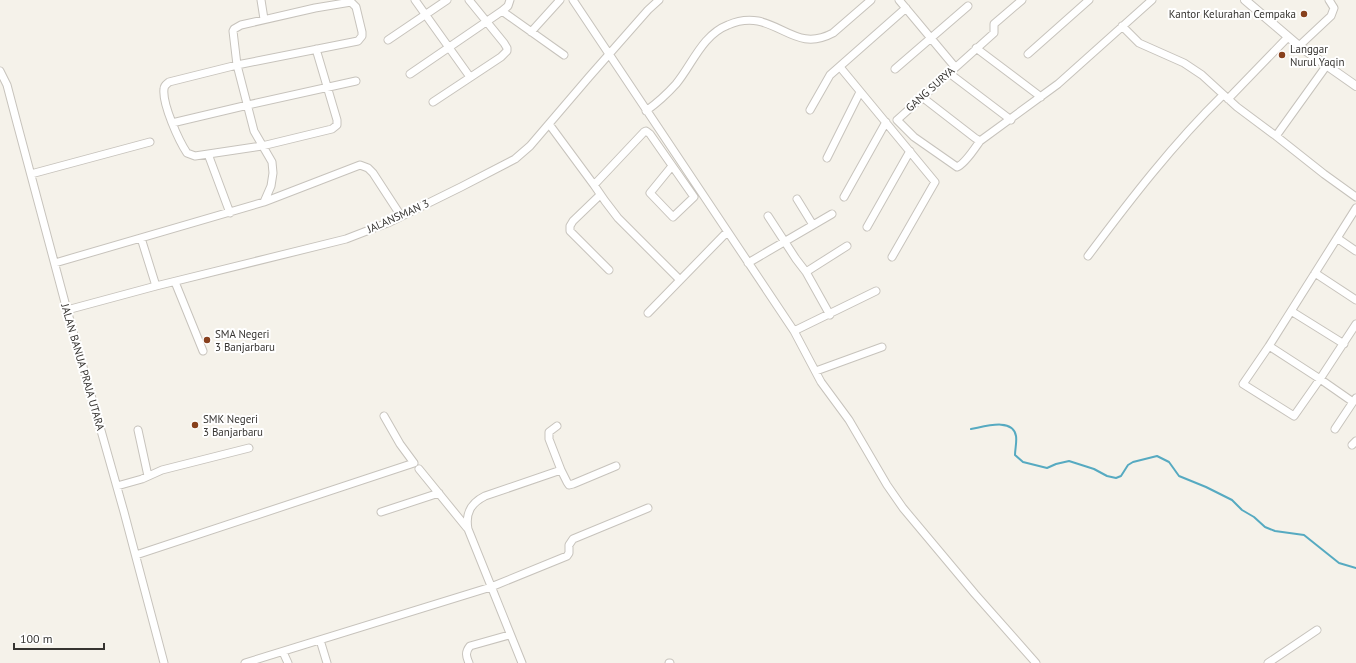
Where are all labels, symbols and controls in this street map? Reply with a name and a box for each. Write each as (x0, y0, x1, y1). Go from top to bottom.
place label: Kantor Kelurahan Cempaka (1169, 7, 1296, 21)
marker: Kantor Kelurahan Cempaka (1299, 9, 1309, 19)
place label: Langgar Nurul Yaqin (1290, 42, 1345, 69)
marker: Langgar Nurul Yaqin (1277, 50, 1287, 60)
street label: GANG SURYA (903, 63, 958, 115)
street label: JALANSMAN 3 (364, 196, 431, 236)
street label: JALAN BANUA PRAJA UTARA (58, 301, 108, 433)
place label: SMA Negeri 3 Banjarbaru (215, 327, 275, 354)
marker: SMA Negeri 3 Banjarbaru (202, 335, 212, 345)
place label: SMK Negeri 3 Banjarbaru (203, 412, 263, 439)
marker: SMK Negeri 3 Banjarbaru (190, 420, 200, 430)
scale bar (14, 625, 104, 651)
text: 100 m (20, 631, 53, 646)

